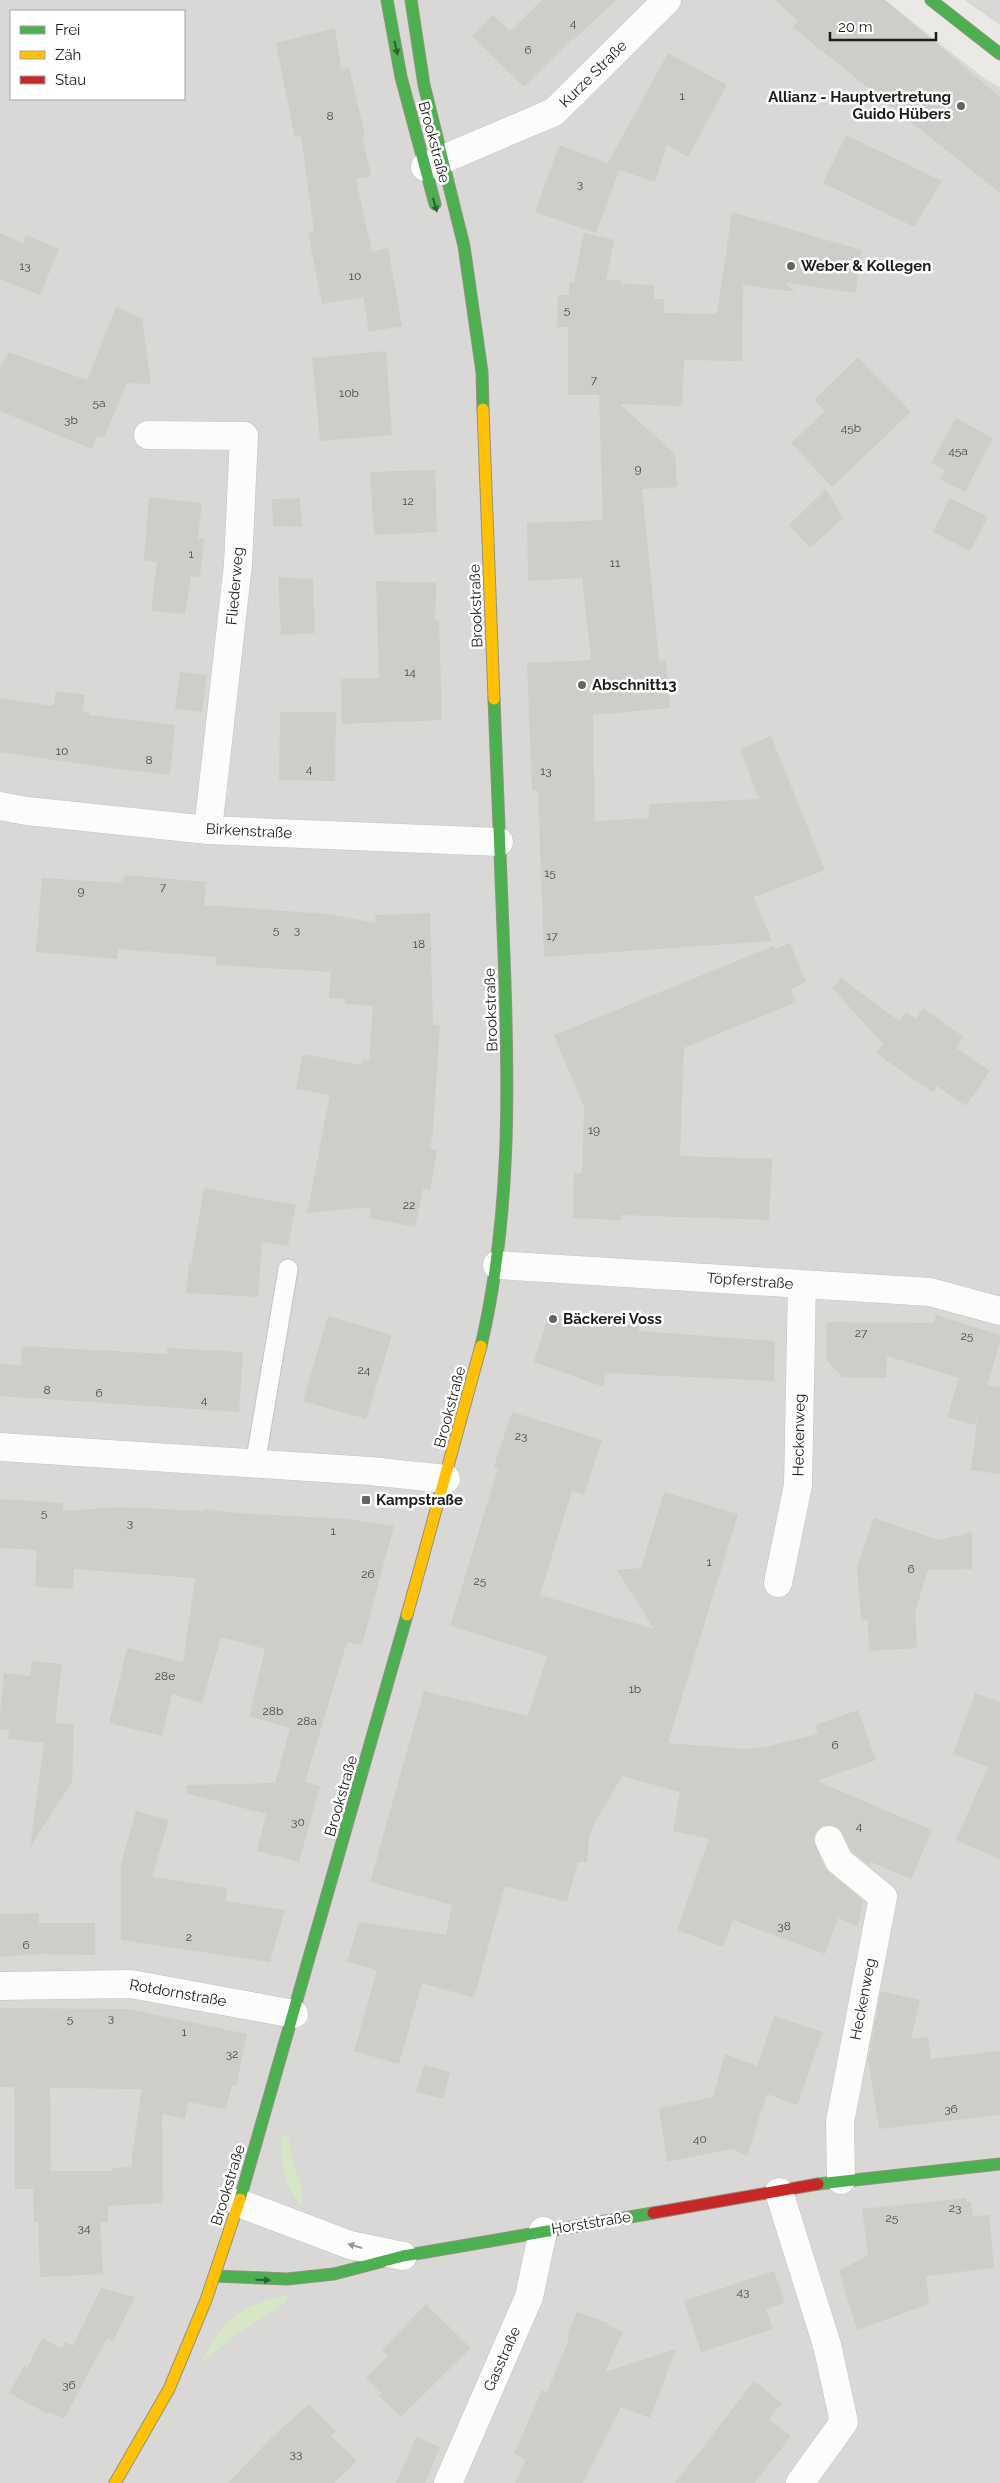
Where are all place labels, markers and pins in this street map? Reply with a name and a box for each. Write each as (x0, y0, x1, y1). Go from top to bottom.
place label: Allianz - Hauptvertretung Guido Hübers (768, 88, 951, 123)
marker: Allianz - Hauptvertretung Guido Hübers (955, 100, 967, 112)
place label: Weber & Kollegen (801, 257, 931, 275)
marker: Weber & Kollegen (785, 260, 797, 272)
place label: Abschnitt13 (592, 676, 677, 694)
marker: Abschnitt13 (576, 679, 588, 691)
place label: Bäckerei Voss (563, 1310, 662, 1328)
marker: Bäckerei Voss (547, 1313, 559, 1325)
place label: Kampstraße (376, 1491, 463, 1509)
marker: Kampstraße (360, 1494, 372, 1506)

